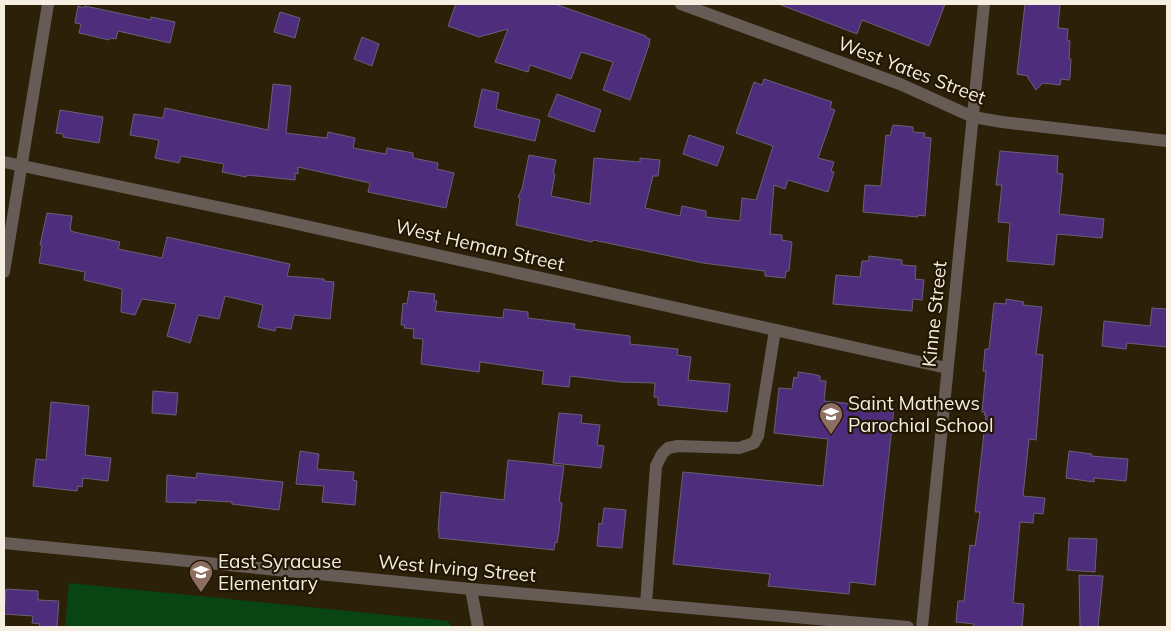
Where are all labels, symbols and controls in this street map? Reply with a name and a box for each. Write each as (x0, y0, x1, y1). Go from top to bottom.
street label: West Yates Street (835, 31, 990, 109)
street label: West Heman Street (393, 214, 567, 276)
street label: Kinne Street (916, 259, 952, 368)
place label: Saint Mathews Parochial School (848, 391, 993, 437)
school or university icon: Saint Mathews Parochial School (818, 401, 844, 435)
place label: East Syracuse Elementary (218, 549, 342, 595)
street label: West Irving Street (377, 549, 537, 587)
school or university icon: East Syracuse Elementary (188, 559, 214, 593)

